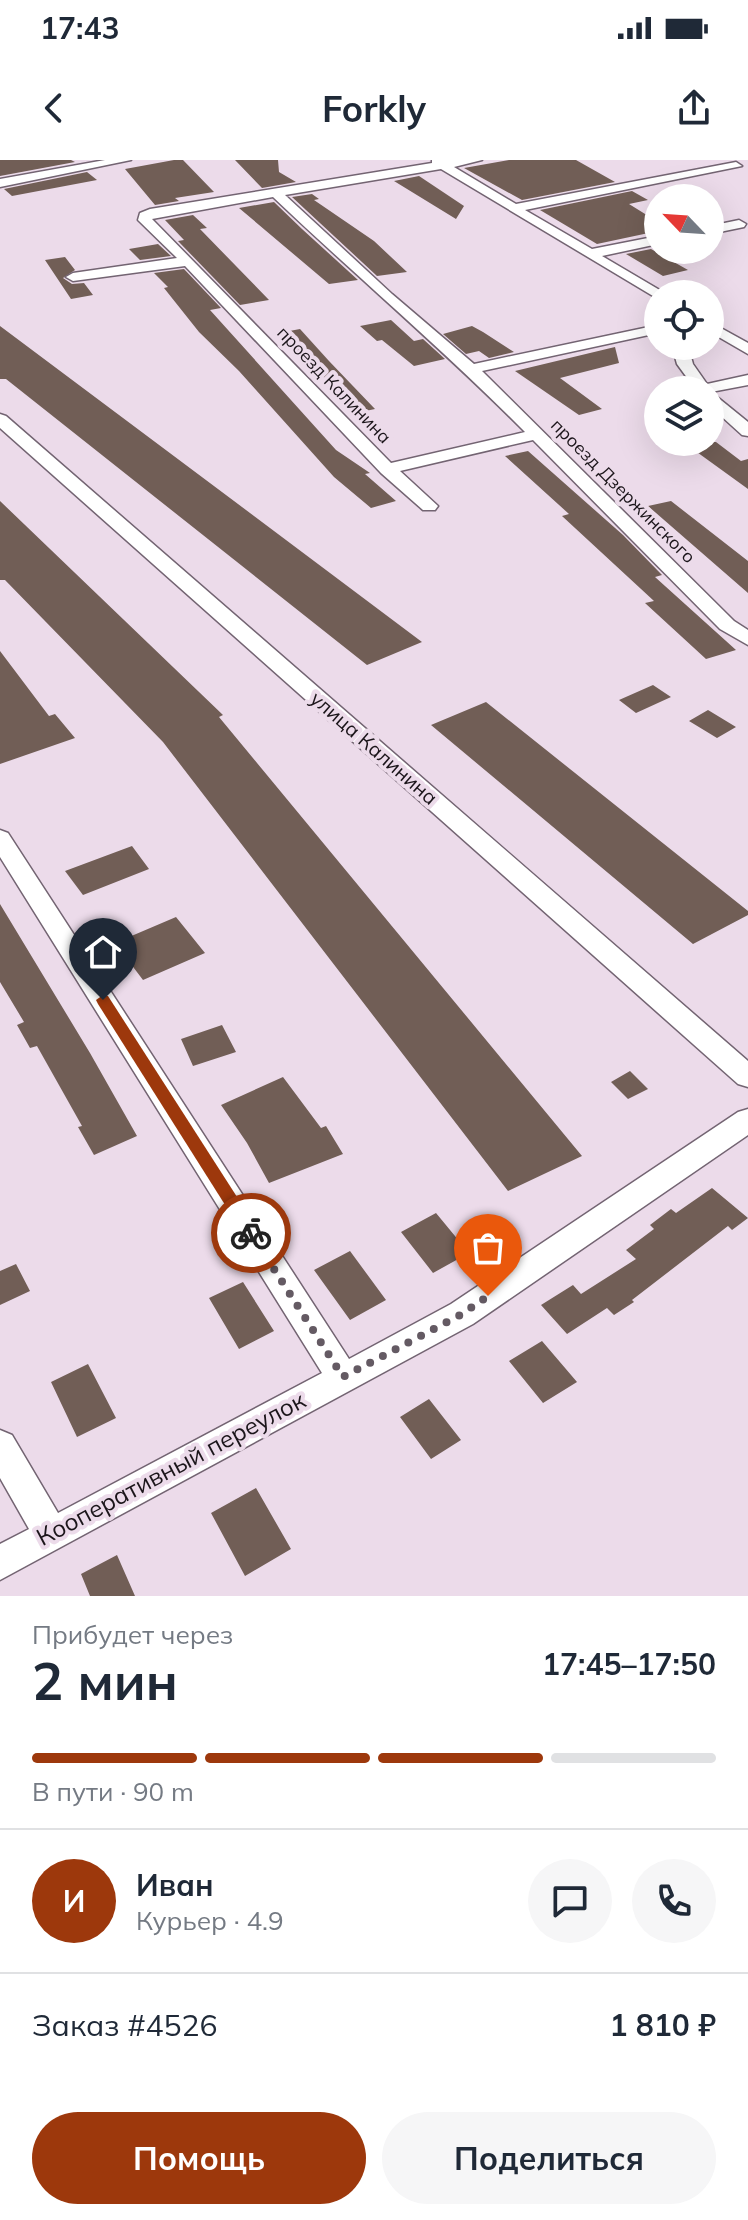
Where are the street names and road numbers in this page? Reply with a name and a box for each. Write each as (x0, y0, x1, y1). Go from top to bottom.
street label: проезд Калинина (272, 321, 396, 448)
street label: проезд Дзержинского (546, 413, 701, 568)
street label: улица Калинина (306, 686, 443, 810)
street label: Кооперативный переулок (31, 1384, 310, 1552)

